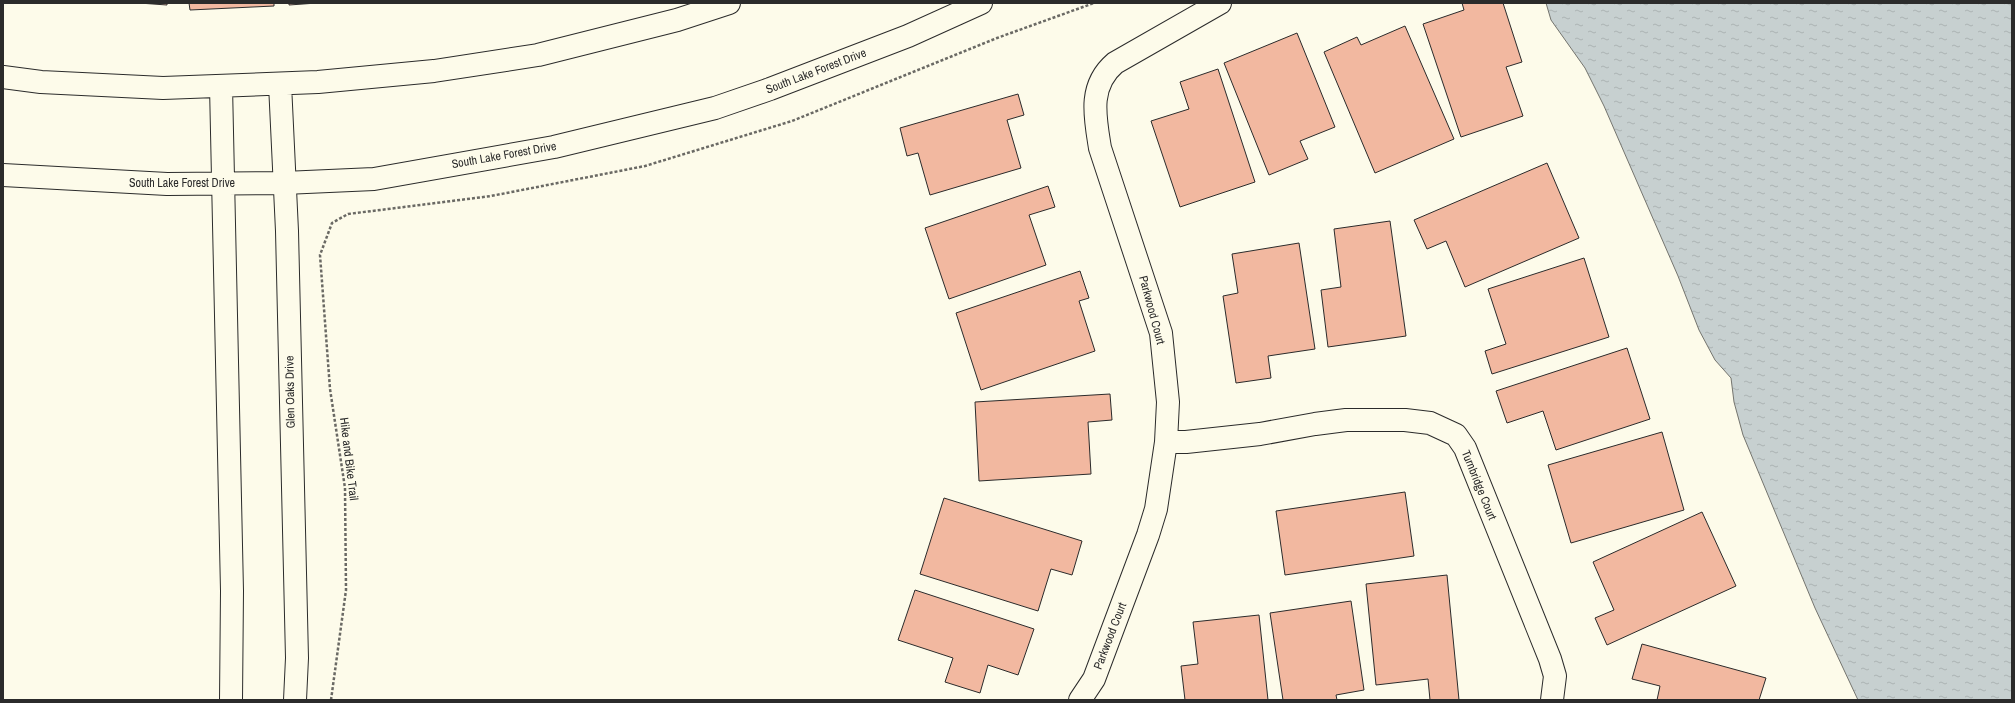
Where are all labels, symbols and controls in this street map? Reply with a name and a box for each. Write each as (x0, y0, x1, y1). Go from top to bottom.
street label: South Lake Forest Drive (764, 45, 868, 97)
street label: South Lake Forest Drive (450, 138, 558, 172)
street label: South Lake Forest Drive (129, 175, 235, 191)
street label: Parkwood Court (1135, 274, 1169, 346)
street label: Glen Oaks Drive (281, 355, 299, 429)
street label: Hike and Bike Trail (336, 416, 362, 502)
street label: Turnbridge Court (1458, 448, 1500, 523)
street label: Parkwood Court (1090, 600, 1130, 672)

